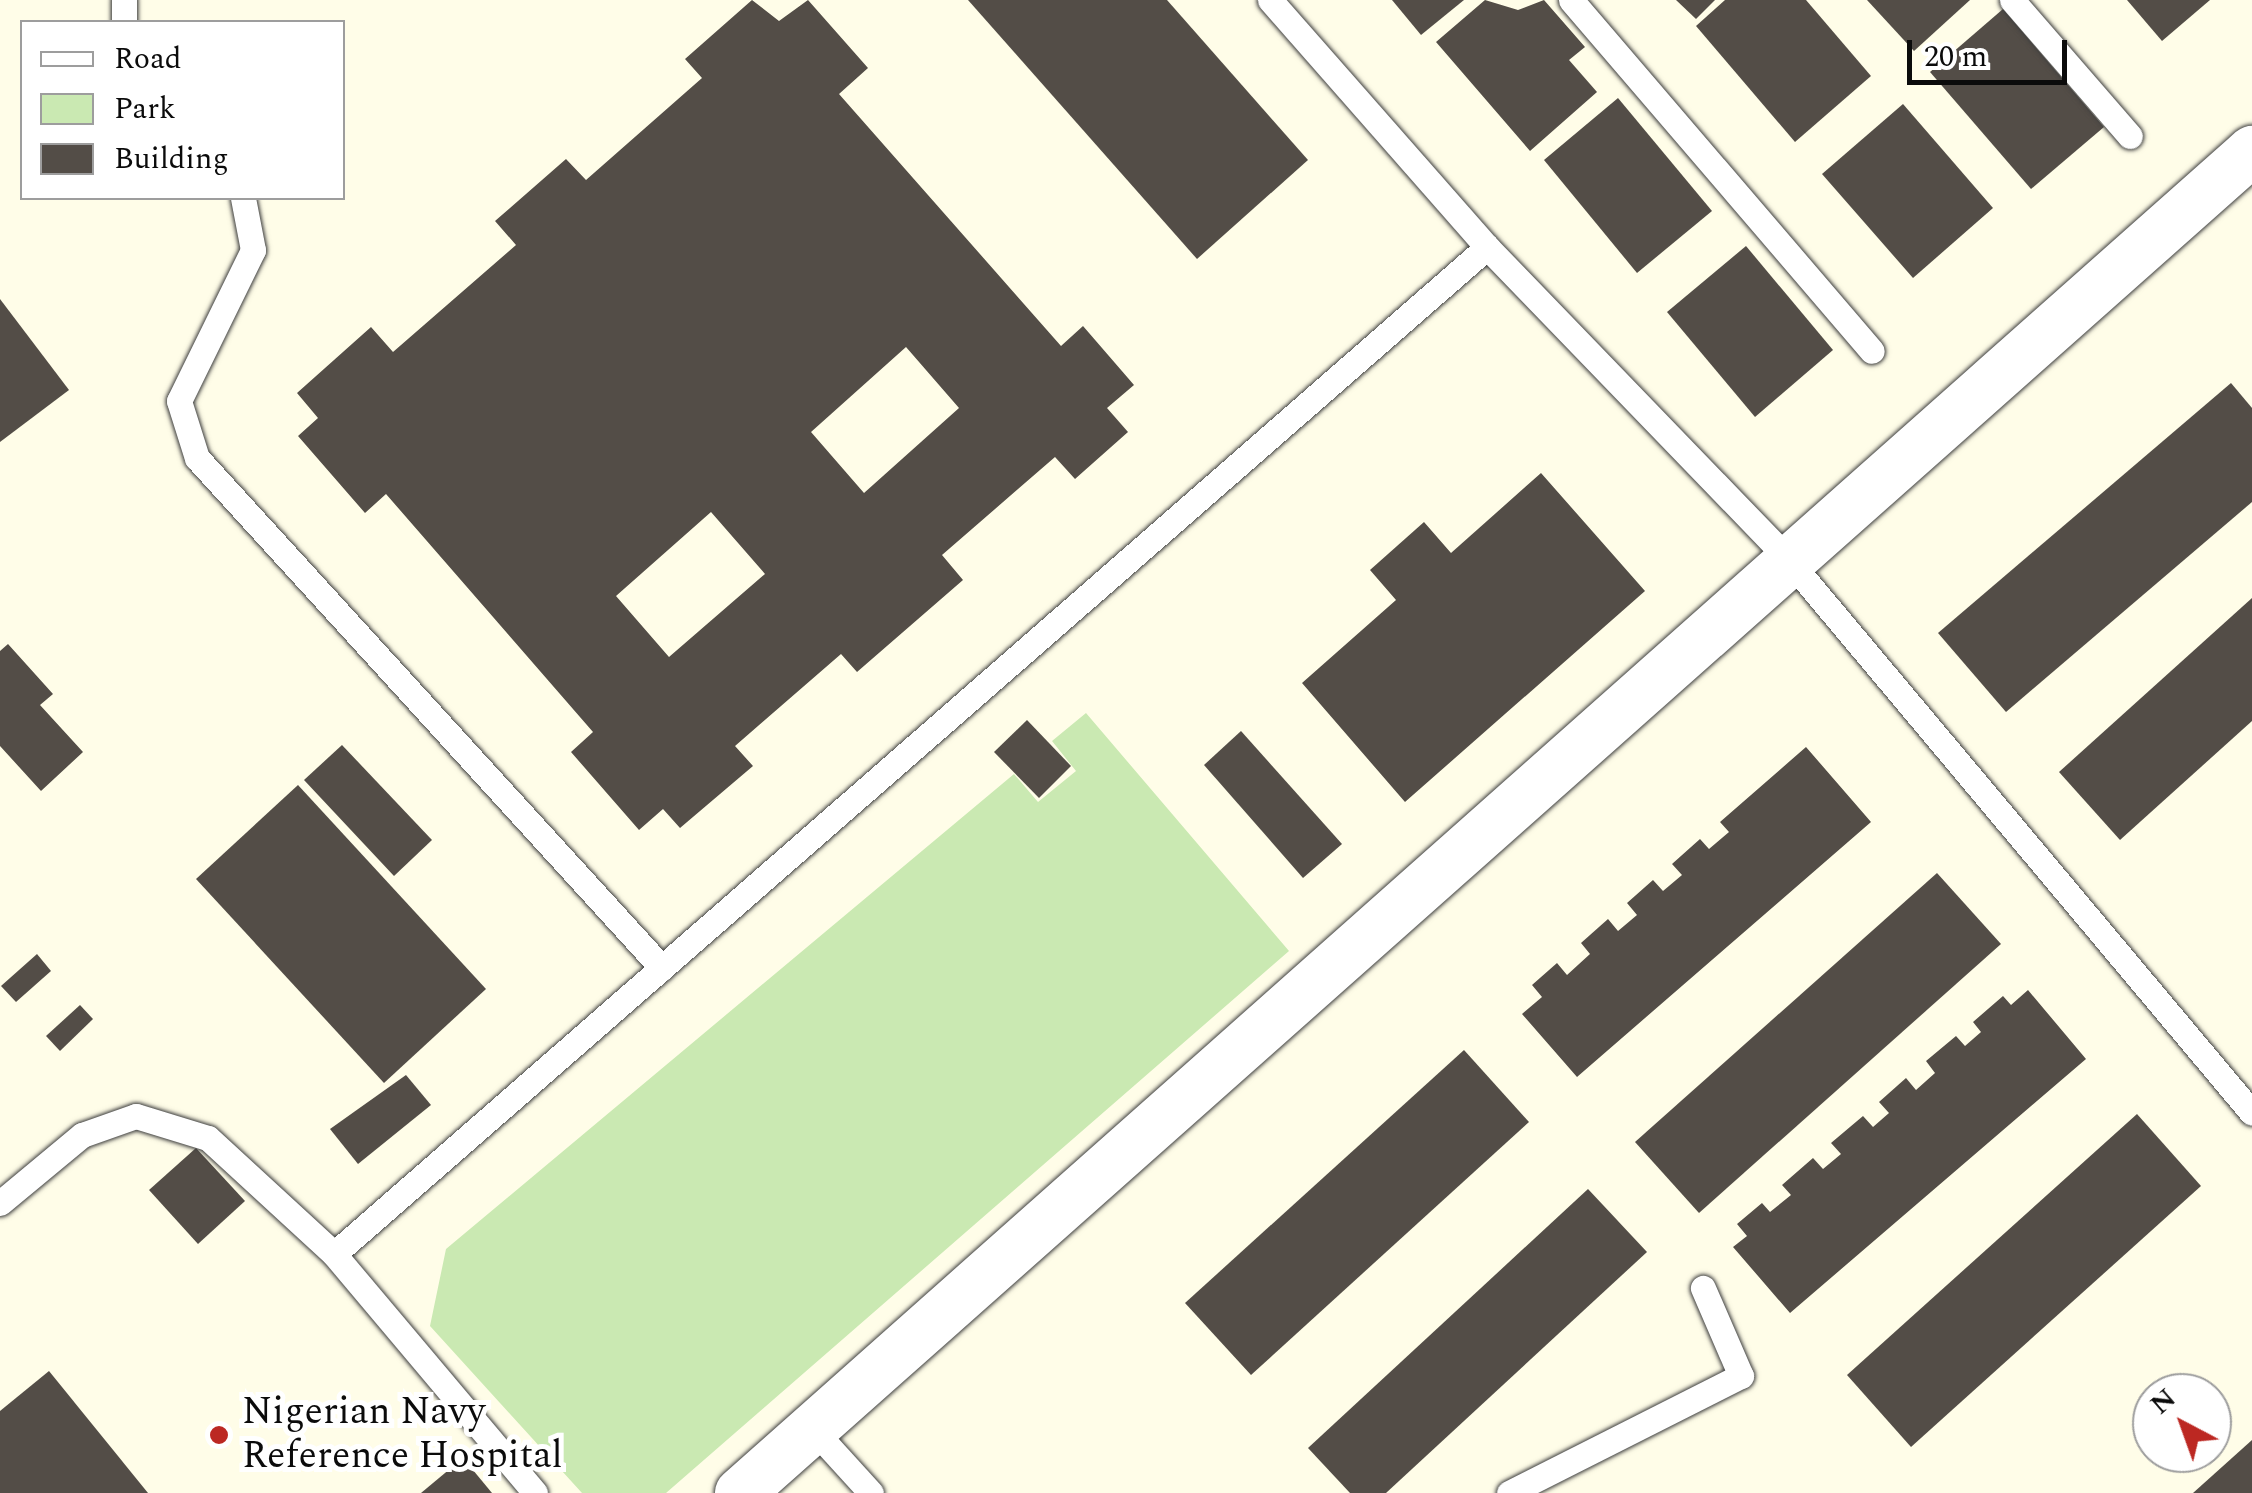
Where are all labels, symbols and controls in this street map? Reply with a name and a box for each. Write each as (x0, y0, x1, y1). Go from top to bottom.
legend (20, 20, 345, 200)
scale bar (1912, 20, 2072, 82)
text: 20 m (1924, 34, 1987, 80)
text: Road (114, 36, 182, 82)
text: Park (114, 86, 176, 132)
text: Building (114, 136, 229, 182)
north arrow (2132, 1373, 2232, 1473)
text: N (2141, 1378, 2186, 1425)
place label: Nigerian Navy Reference Hospital (242, 1390, 563, 1480)
marker: Nigerian Navy Reference Hospital (206, 1422, 232, 1448)

